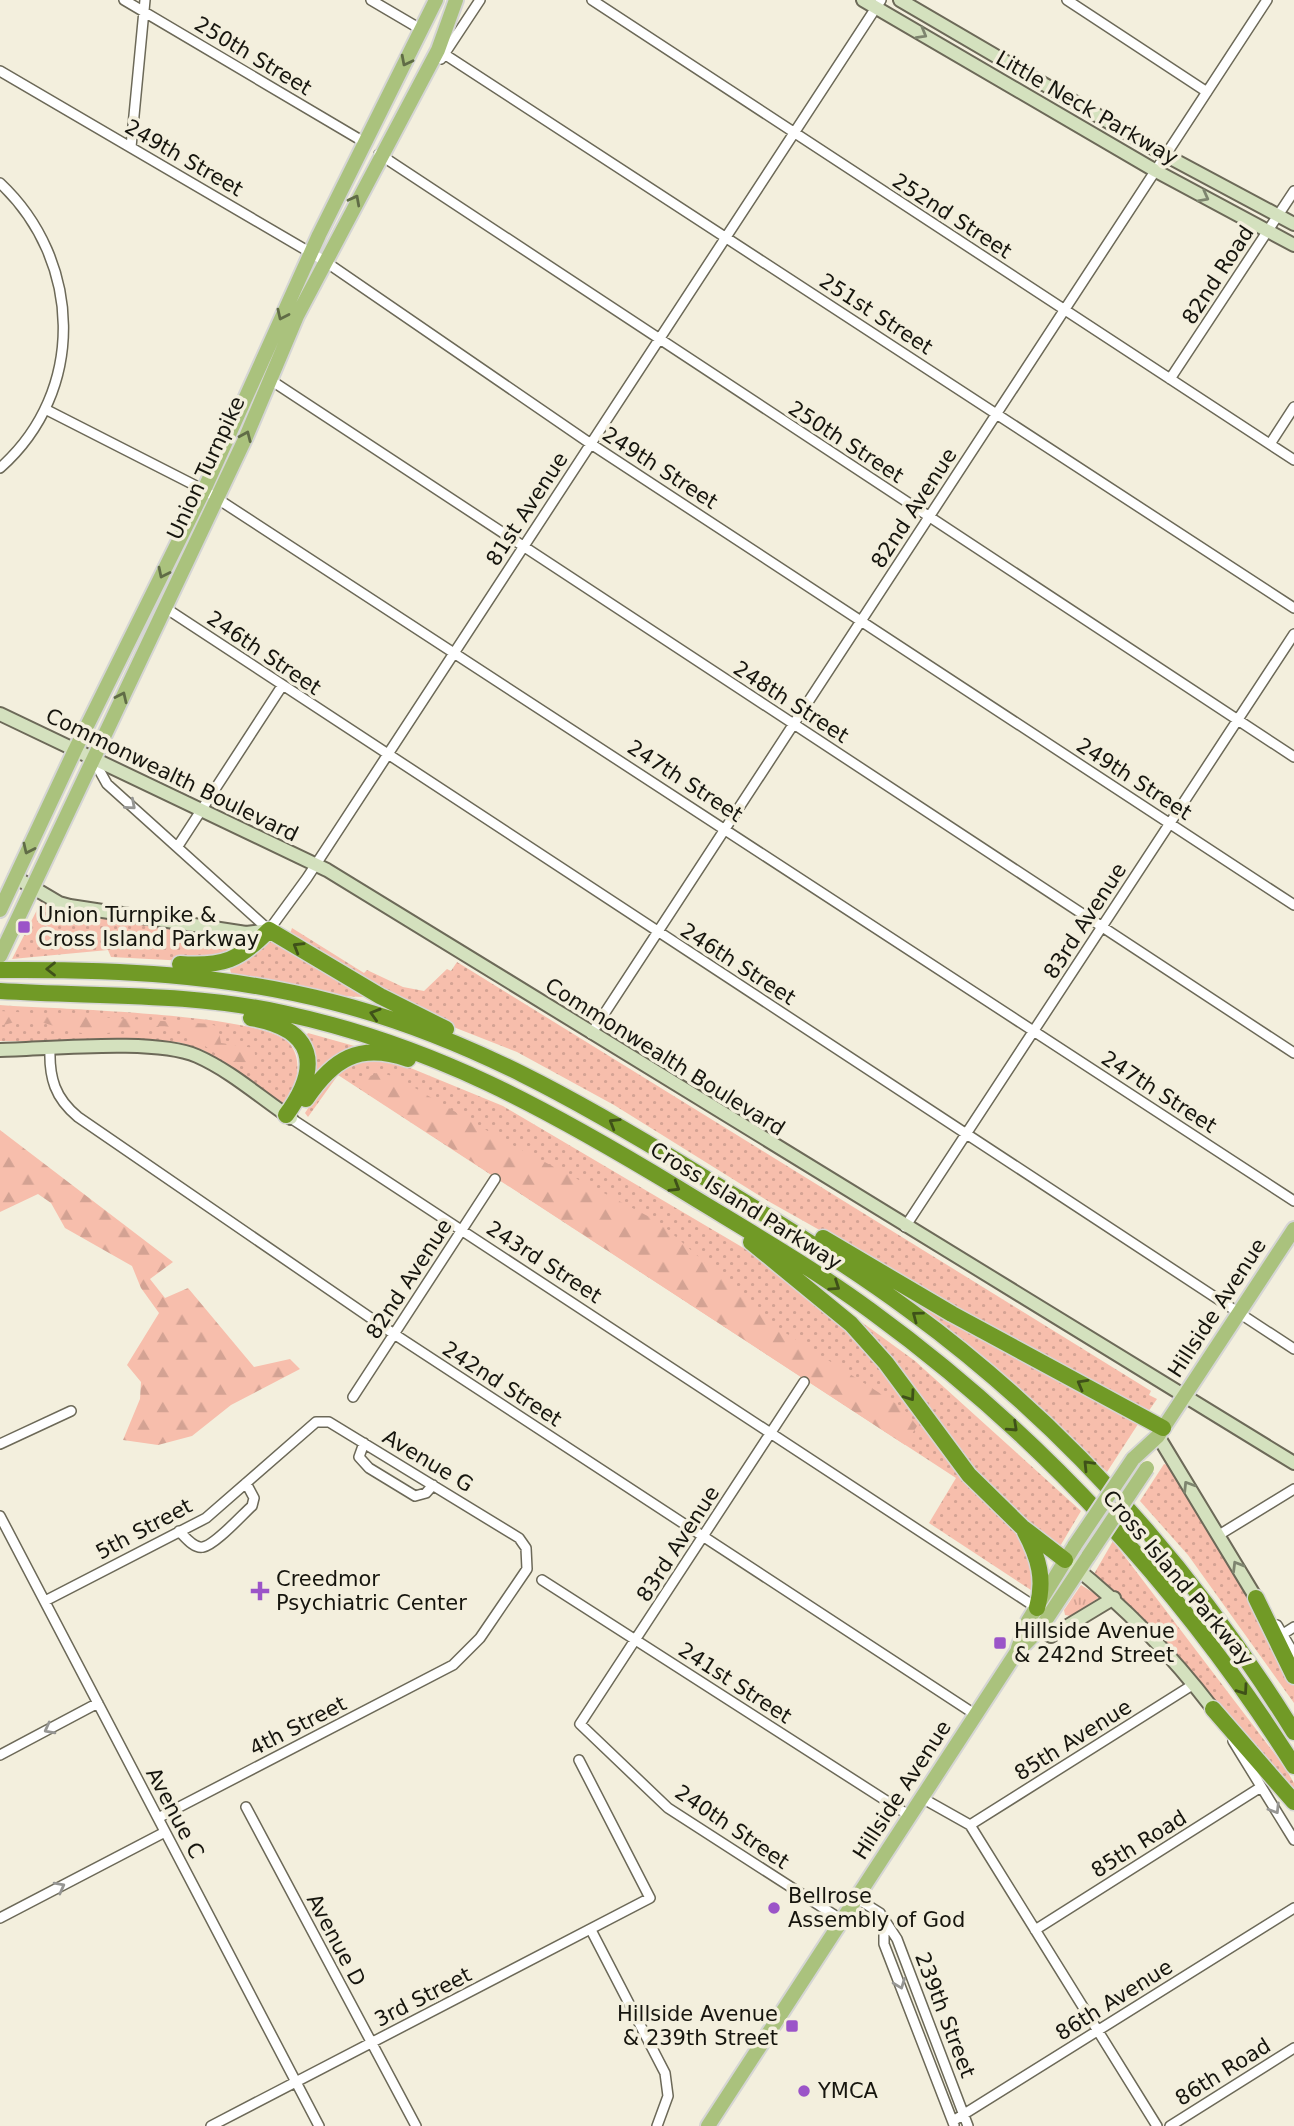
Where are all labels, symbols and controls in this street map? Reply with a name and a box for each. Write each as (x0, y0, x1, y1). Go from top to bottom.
street label: 250th Street (190, 12, 316, 100)
one-way arrow (914, 26, 927, 39)
street label: Little Neck Parkway (992, 46, 1182, 170)
one-way arrow (401, 54, 414, 66)
street label: 249th Street (121, 115, 247, 201)
street label: 252nd Street (888, 169, 1016, 263)
one-way arrow (1197, 189, 1209, 202)
one-way arrow (347, 195, 361, 207)
street label: 82nd Road (1177, 221, 1259, 329)
street label: 251st Street (815, 269, 937, 359)
one-way arrow (276, 308, 290, 320)
street label: Union Turnpike (162, 393, 250, 543)
street label: 250th Street (784, 396, 908, 488)
street label: 249th Street (598, 422, 722, 514)
one-way arrow (238, 431, 252, 443)
street label: 82nd Avenue (866, 444, 962, 572)
street label: 81st Avenue (481, 448, 573, 570)
one-way arrow (157, 566, 171, 578)
street label: 246th Street (203, 606, 325, 700)
street label: 248th Street (729, 656, 853, 748)
one-way arrow (114, 692, 128, 704)
street label: Commonwealth Boulevard (42, 703, 302, 847)
street label: 249th Street (1072, 733, 1196, 825)
street label: 247th Street (623, 735, 747, 827)
one-way arrow (123, 797, 136, 810)
one-way arrow (23, 842, 37, 854)
street label: 83rd Avenue (1039, 859, 1131, 983)
place label: Union Turnpike & Cross Island Parkway (38, 903, 259, 951)
street label: 246th Street (676, 918, 800, 1010)
marker: Union Turnpike & Cross Island Parkway (16, 919, 32, 935)
one-way arrow (293, 943, 306, 956)
one-way arrow (45, 961, 56, 977)
street label: Commonwealth Boulevard (541, 973, 789, 1141)
one-way arrow (369, 1007, 381, 1022)
street label: 247th Street (1097, 1046, 1221, 1138)
one-way arrow (609, 1118, 622, 1131)
street label: Cross Island Parkway (646, 1137, 846, 1275)
one-way arrow (667, 1178, 680, 1191)
street label: 82nd Avenue (361, 1215, 457, 1343)
street label: 243rd Street (482, 1216, 606, 1308)
street label: Hillside Avenue (1163, 1234, 1271, 1382)
one-way arrow (827, 1278, 840, 1291)
one-way arrow (912, 1311, 924, 1324)
street label: 242nd Street (438, 1337, 566, 1431)
one-way arrow (1076, 1379, 1089, 1392)
one-way arrow (902, 1388, 914, 1401)
one-way arrow (1005, 1419, 1018, 1431)
street label: Avenue G (379, 1425, 477, 1497)
one-way arrow (1084, 1461, 1096, 1473)
one-way arrow (1184, 1480, 1197, 1493)
street label: 83rd Avenue (632, 1482, 724, 1606)
street label: Cross Island Parkway (1098, 1486, 1258, 1670)
street label: 5th Street (92, 1494, 196, 1564)
one-way arrow (1232, 1561, 1245, 1574)
place label: Creedmor Psychiatric Center (276, 1567, 467, 1615)
marker: Creedmor Psychiatric Center (250, 1581, 270, 1601)
place label: Hillside Avenue & 242nd Street (1014, 1619, 1175, 1667)
marker: Hillside Avenue & 242nd Street (992, 1635, 1008, 1651)
street label: 241st Street (674, 1638, 796, 1728)
one-way arrow (1235, 1682, 1248, 1695)
street label: 4th Street (246, 1691, 350, 1761)
street label: 85th Avenue (1010, 1695, 1136, 1785)
street label: Hillside Avenue (848, 1716, 956, 1864)
one-way arrow (44, 1721, 56, 1734)
street label: Avenue C (141, 1763, 209, 1863)
street label: 240th Street (671, 1780, 793, 1874)
one-way arrow (1267, 1802, 1280, 1815)
street label: 85th Road (1087, 1805, 1191, 1883)
one-way arrow (53, 1882, 66, 1895)
place label: Bellrose Assembly of God (788, 1884, 965, 1932)
street label: Avenue D (302, 1890, 370, 1990)
marker: Bellrose Assembly of God (766, 1900, 782, 1916)
street label: 239th Street (910, 1949, 980, 2081)
street label: 86th Avenue (1051, 1955, 1177, 2045)
street label: 3rd Street (371, 1962, 475, 2032)
one-way arrow (892, 1978, 906, 1990)
place label: Hillside Avenue & 239th Street (617, 2002, 778, 2050)
marker: Hillside Avenue & 239th Street (784, 2018, 800, 2034)
street label: 86th Road (1171, 2033, 1275, 2111)
place label: YMCA (817, 2079, 879, 2103)
marker: YMCA (796, 2083, 812, 2099)

